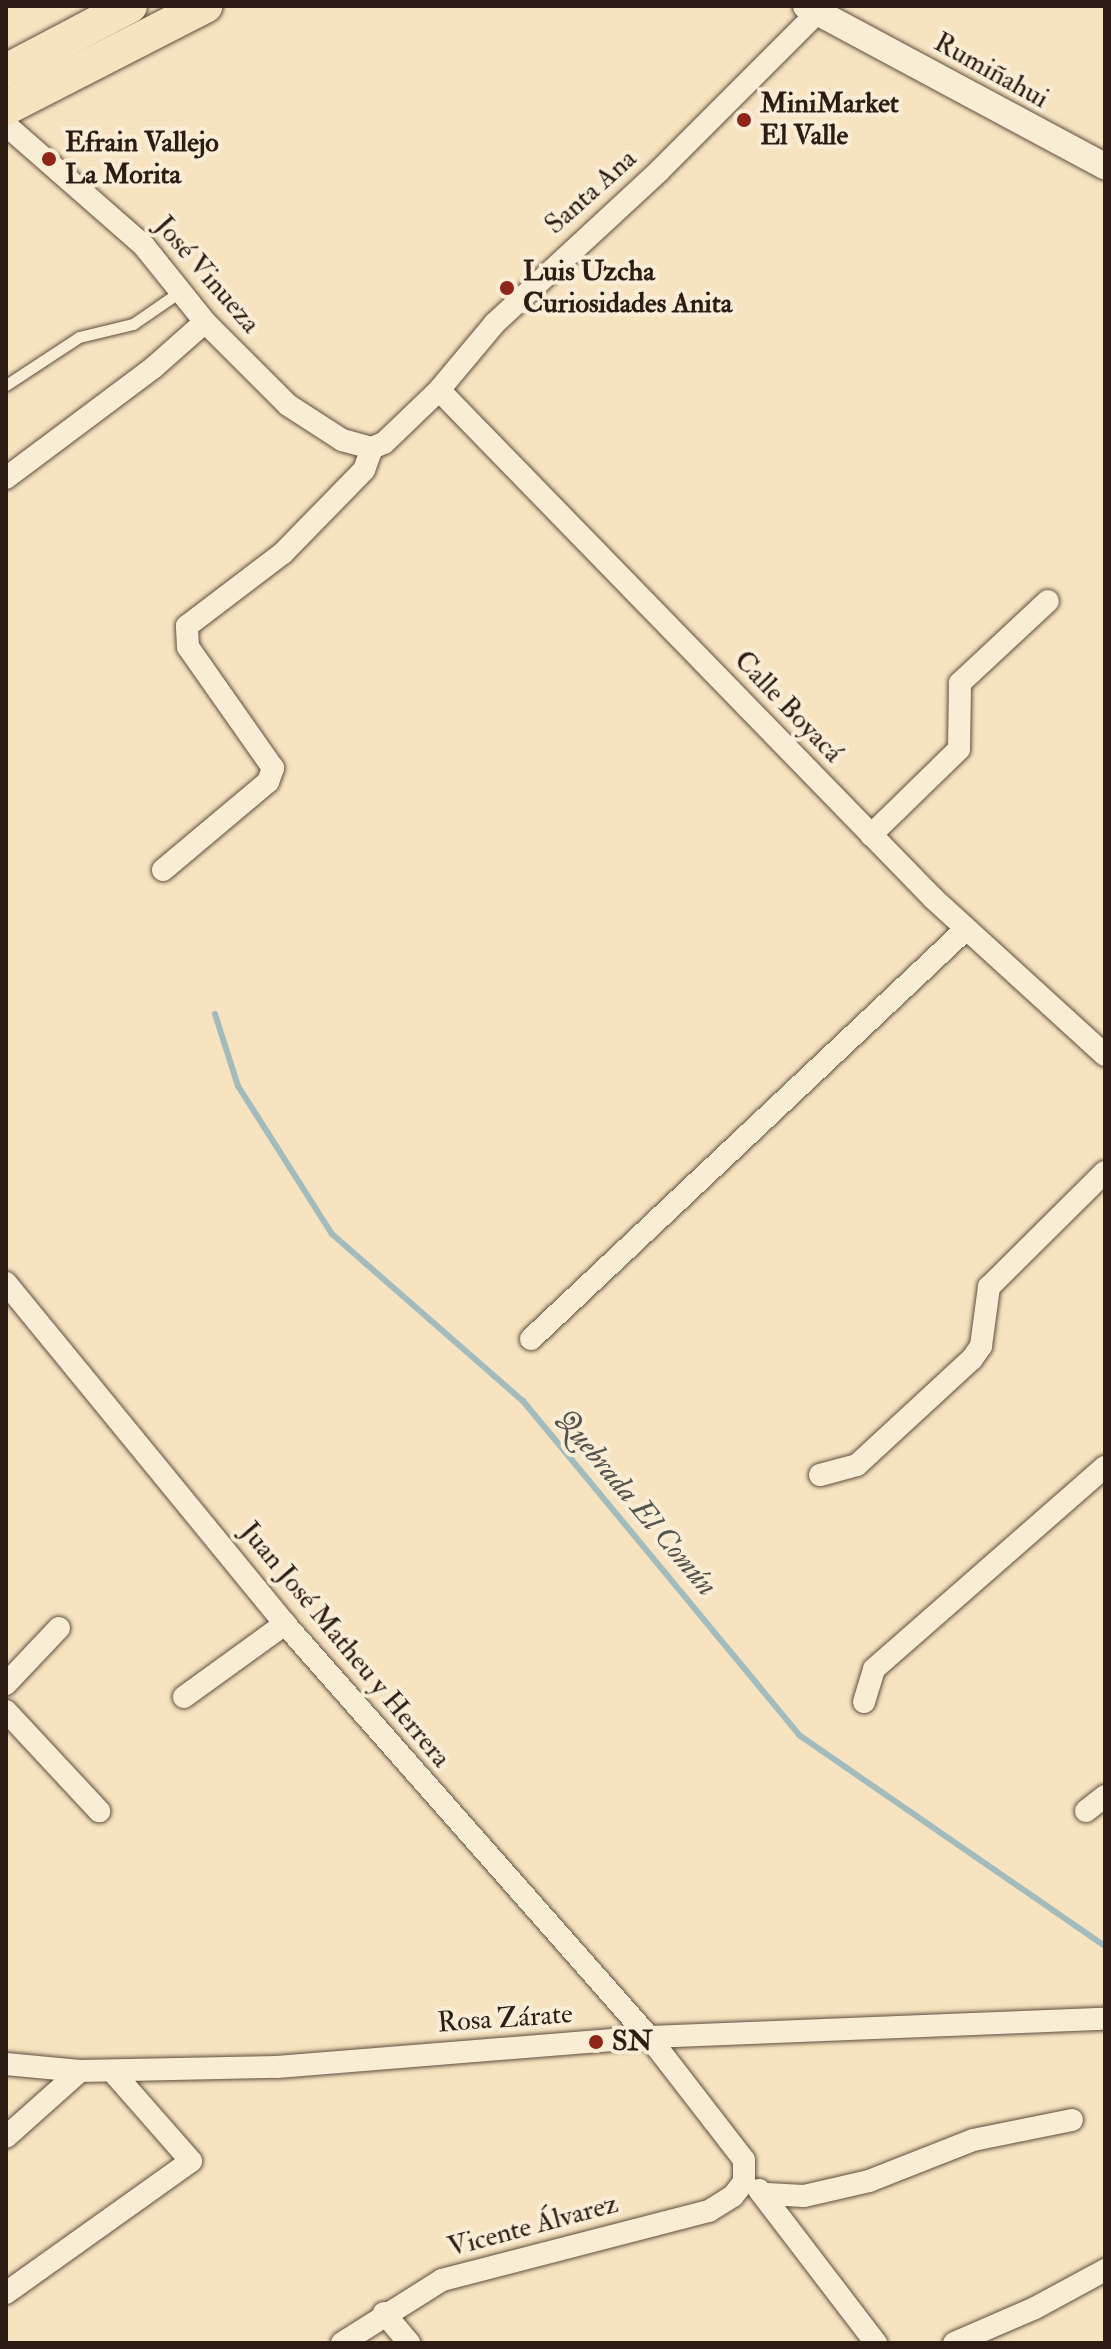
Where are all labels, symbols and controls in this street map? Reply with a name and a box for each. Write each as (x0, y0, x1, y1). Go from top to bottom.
street label: Rumiñahui (928, 26, 1054, 116)
place label: MiniMarket El Valle (760, 87, 899, 153)
marker: MiniMarket El Valle (735, 111, 753, 129)
place label: Efrain Vallejo La Morita (65, 126, 219, 192)
street label: Santa Ana (538, 142, 644, 242)
marker: Efrain Vallejo La Morita (40, 150, 58, 168)
street label: José Vinueza (147, 210, 267, 340)
place label: Luis Uzcha Curiosidades Anita (523, 255, 732, 321)
marker: Luis Uzcha Curiosidades Anita (498, 279, 516, 297)
street label: Calle Boyacá (727, 644, 849, 770)
water label: Quebrada El Común (548, 1402, 724, 1604)
street label: Juan José Matheu y Herrera (233, 1516, 457, 1774)
street label: Rosa Zárate (436, 1998, 574, 2040)
place label: SN (612, 2025, 653, 2059)
marker: SN (587, 2033, 605, 2051)
street label: Vicente Álvarez (444, 2187, 622, 2265)

